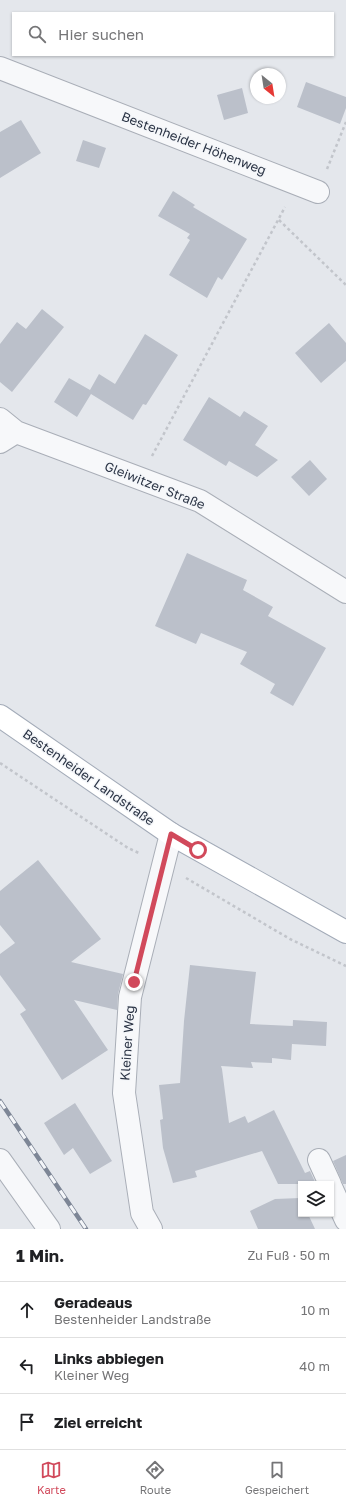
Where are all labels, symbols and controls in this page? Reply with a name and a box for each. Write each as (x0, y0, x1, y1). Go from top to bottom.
search box (12, 12, 334, 56)
icon: search (26, 23, 48, 45)
text: Hier suchen (58, 25, 144, 43)
north arrow (250, 68, 286, 104)
street label: Bestenheider Höhenweg (119, 108, 269, 178)
street label: Gleiwitzer Straße (102, 458, 208, 512)
street label: Bestenheider Landstraße (20, 725, 158, 829)
route start (189, 841, 207, 859)
route end (125, 973, 143, 991)
street label: Kleiner Weg (116, 1005, 138, 1081)
map controls (298, 1181, 334, 1217)
button: layers (298, 1181, 334, 1217)
text: 1 Min. (16, 1245, 65, 1266)
text: Zu Fuß · 50 m (247, 1247, 330, 1263)
text: Geradeaus (54, 1293, 132, 1311)
icon: ahead (16, 1299, 38, 1321)
text: 10 m (301, 1302, 330, 1318)
text: Bestenheider Landstraße (54, 1311, 211, 1327)
text: Links abbiegen (54, 1349, 164, 1367)
icon: left (16, 1355, 38, 1377)
text: 40 m (299, 1358, 330, 1374)
text: Kleiner Weg (54, 1367, 129, 1383)
icon: arrive (16, 1411, 38, 1433)
text: Ziel erreicht (54, 1413, 142, 1431)
tab: Karte (37, 1459, 66, 1496)
tab: Route (140, 1459, 171, 1496)
tab: Gespeichert (245, 1459, 309, 1496)

